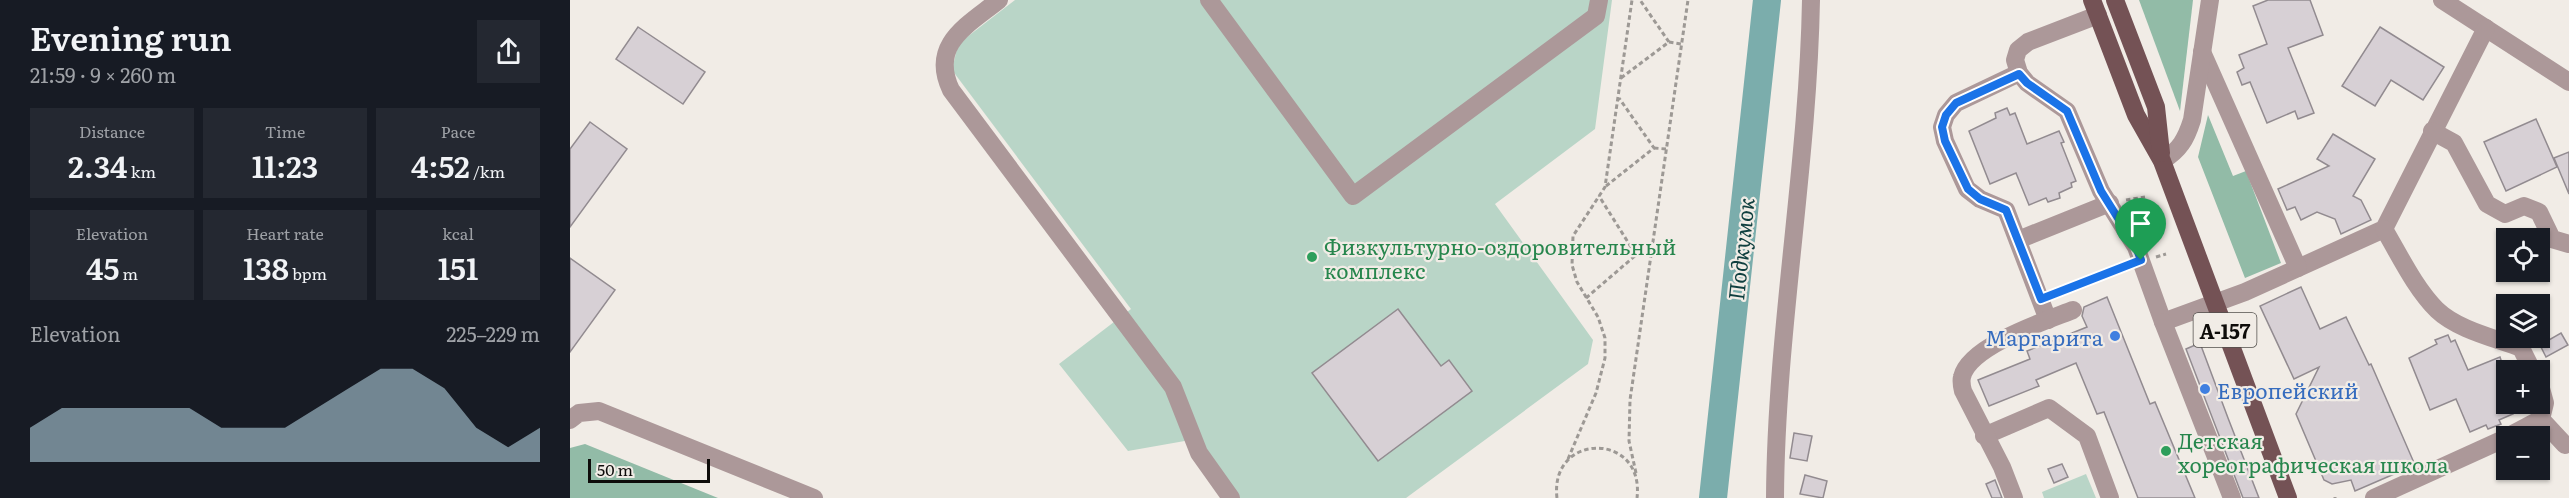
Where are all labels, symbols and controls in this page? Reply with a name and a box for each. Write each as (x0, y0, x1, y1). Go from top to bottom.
text: Evening run (30, 12, 232, 61)
button: share (477, 20, 540, 83)
text: 21:59 · 9 × 260 m (30, 59, 176, 89)
text: Distance (79, 119, 145, 143)
text: Time (265, 119, 305, 143)
text: Pace (441, 119, 475, 143)
text: 2.34 (68, 143, 128, 187)
text: 11:23 (252, 143, 318, 187)
text: 4:52 (411, 143, 470, 187)
text: km (128, 159, 156, 183)
text: /km (470, 159, 505, 183)
water label: Подкумок (1718, 196, 1762, 302)
pin (2115, 198, 2166, 260)
icon: arrive (2124, 207, 2157, 240)
text: Elevation (76, 221, 148, 245)
text: Heart rate (246, 221, 324, 245)
text: kcal (442, 221, 474, 245)
map controls (2496, 228, 2550, 480)
button: locate (2496, 228, 2550, 282)
place label: Физкультурно-оздоровительный комплекс (1324, 230, 1676, 285)
text: 45 (86, 245, 119, 289)
text: 138 (243, 245, 289, 289)
text: 151 (438, 245, 478, 289)
marker: Физкультурно-оздоровительный комплекс (1305, 250, 1319, 264)
text: m (119, 261, 138, 285)
text: bpm (289, 261, 327, 285)
button: layers (2496, 294, 2550, 348)
road number: А-157 (2194, 313, 2256, 347)
text: Elevation (30, 318, 120, 348)
text: 225–229 m (446, 318, 540, 348)
place label: Маргарита (1985, 321, 2104, 352)
marker: Маргарита (2108, 329, 2122, 343)
button: + (2496, 360, 2550, 414)
place label: Европейский (2217, 374, 2358, 405)
marker: Европейский (2198, 382, 2212, 396)
place label: Детская хореографическая школа (2178, 424, 2449, 479)
button: − (2496, 426, 2550, 480)
marker: Детская хореографическая школа (2159, 444, 2173, 458)
scale bar (588, 456, 710, 484)
text: 50 m (597, 457, 633, 481)

